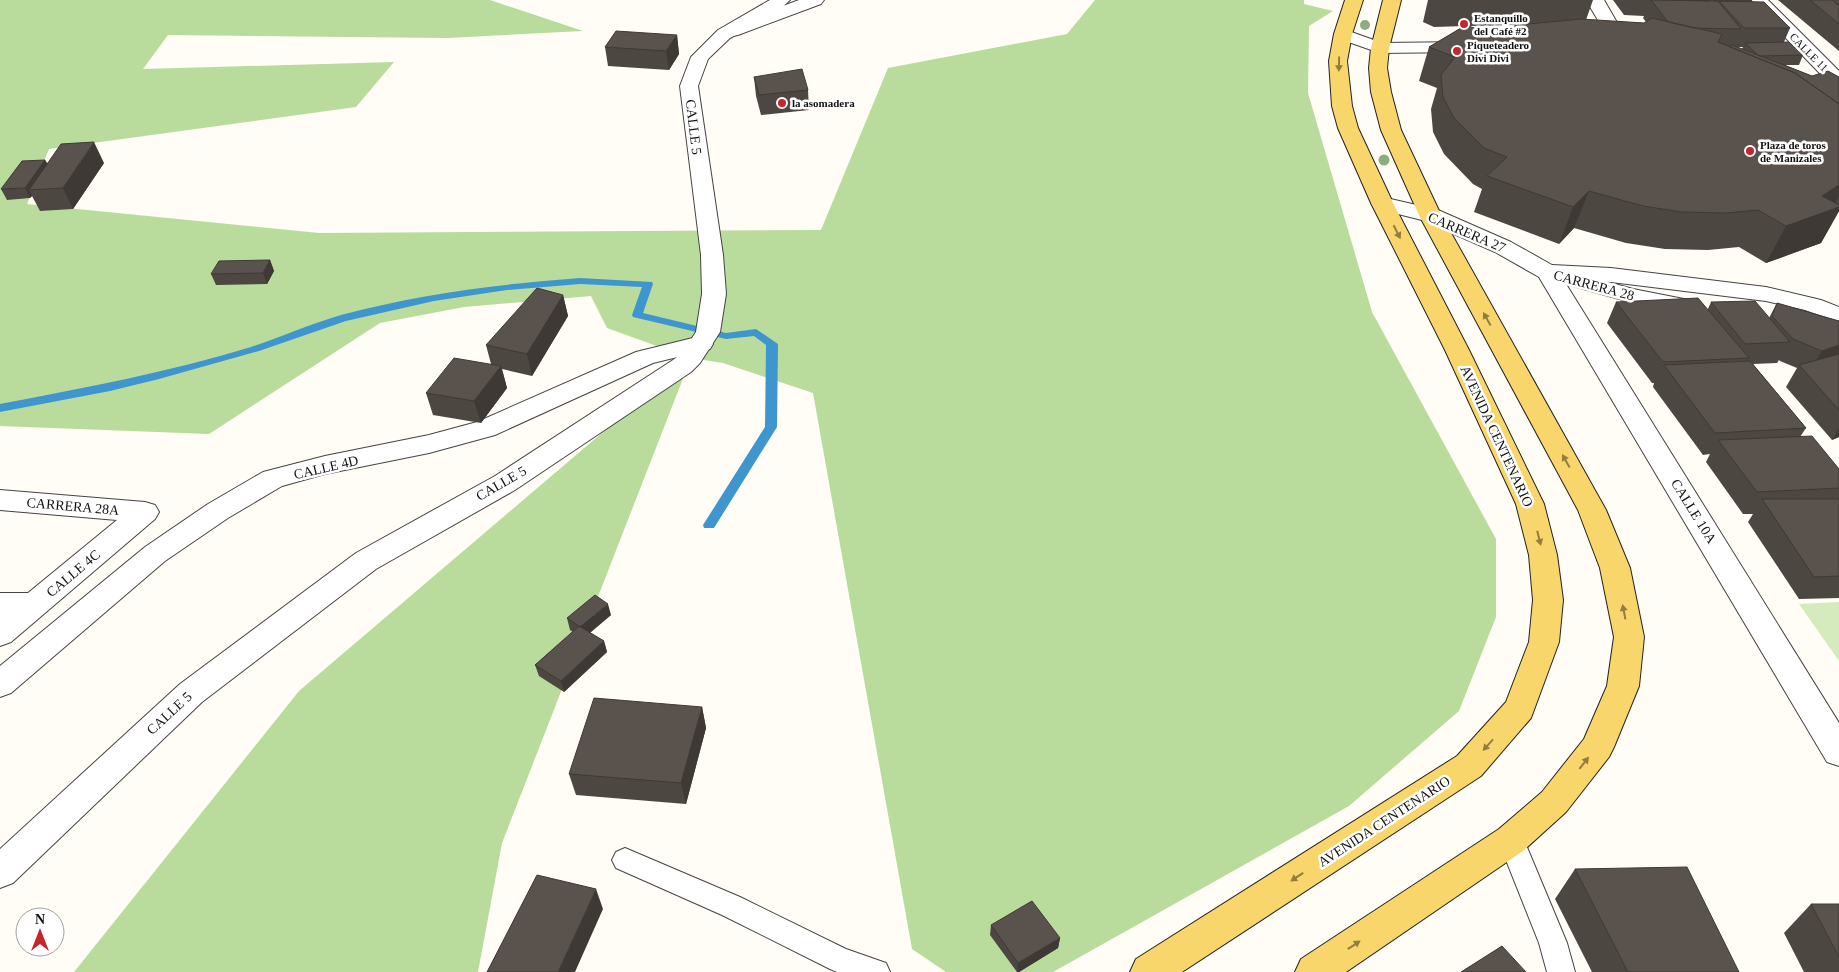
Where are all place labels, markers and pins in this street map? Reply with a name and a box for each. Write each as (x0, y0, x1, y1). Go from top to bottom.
place label: Estanquillo del Café #2 (1474, 12, 1528, 37)
marker: Estanquillo del Café #2 (1458, 18, 1470, 30)
place label: Piqueteadero Divi Divi (1467, 39, 1530, 64)
marker: Piqueteadero Divi Divi (1451, 45, 1463, 57)
marker: la asomadera (776, 97, 788, 109)
place label: la asomadera (792, 97, 855, 109)
place label: Plaza de toros de Manizales (1760, 139, 1827, 164)
marker: Plaza de toros de Manizales (1744, 145, 1756, 157)

